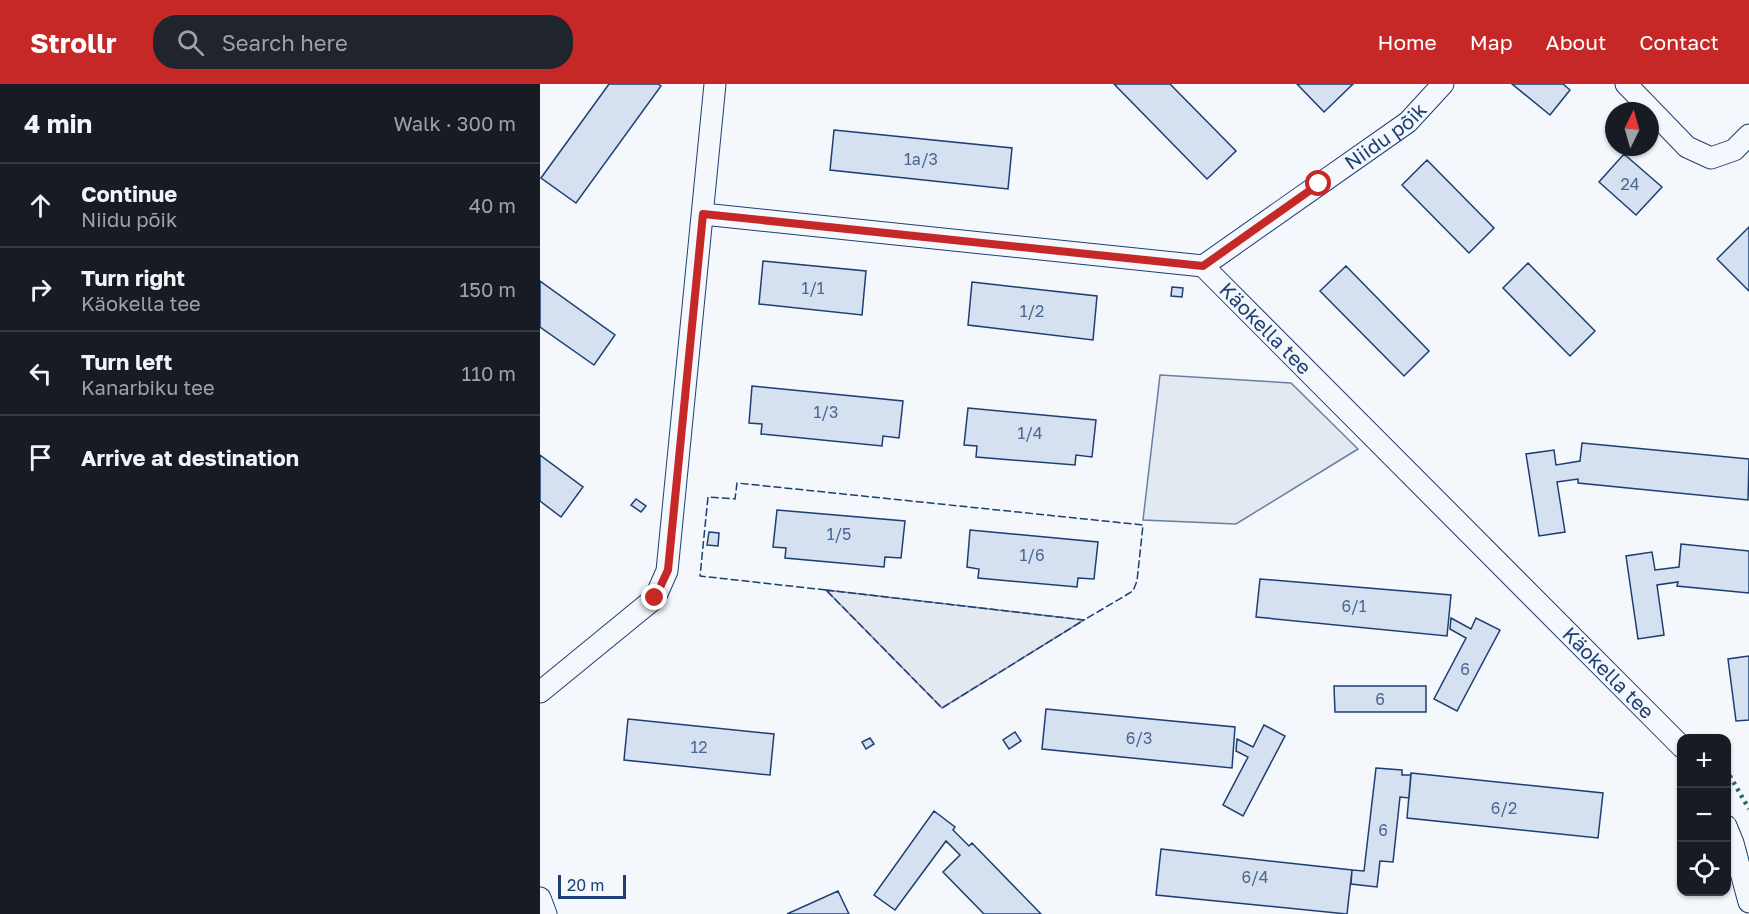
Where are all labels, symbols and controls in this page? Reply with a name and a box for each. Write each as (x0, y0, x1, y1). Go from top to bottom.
search box (153, 15, 573, 69)
text: Strollr (30, 26, 117, 59)
icon: search (174, 26, 207, 59)
text: Search here (222, 29, 348, 56)
text: Home (1377, 29, 1437, 55)
text: Map (1470, 29, 1513, 55)
text: About (1546, 29, 1606, 55)
text: Contact (1639, 29, 1719, 55)
street label: Niidu põik (1339, 97, 1431, 174)
north arrow (1605, 102, 1659, 156)
text: 4 min (24, 108, 92, 139)
text: Walk · 300 m (393, 111, 516, 135)
house number: 1a/3 (904, 149, 938, 169)
route start (1305, 170, 1331, 196)
house number: 24 (1620, 174, 1640, 194)
text: Continue (81, 180, 177, 207)
icon: ahead (24, 189, 57, 222)
text: 40 m (469, 193, 516, 217)
text: Niidu põik (81, 207, 177, 231)
text: Turn right (81, 264, 185, 291)
icon: right (24, 273, 57, 306)
text: 150 m (460, 277, 516, 301)
street label: Käokella tee (1215, 277, 1317, 379)
house number: 1/1 (801, 278, 825, 298)
text: Käokella tee (81, 291, 201, 315)
house number: 1/2 (1020, 301, 1044, 321)
text: Turn left (81, 348, 172, 375)
icon: left (24, 357, 57, 390)
text: 110 m (462, 361, 516, 385)
text: Kanarbiku tee (81, 375, 215, 399)
house number: 1/3 (814, 402, 838, 422)
house number: 1/4 (1017, 423, 1043, 443)
icon: arrive (24, 441, 57, 474)
text: Arrive at destination (81, 444, 299, 471)
house number: 1/5 (827, 524, 851, 544)
house number: 1/6 (1019, 545, 1045, 565)
route end (641, 584, 667, 610)
house number: 6/1 (1341, 596, 1367, 616)
street label: Käokella tee (1558, 621, 1660, 723)
house number: 6 (1460, 659, 1470, 679)
house number: 6 (1375, 689, 1385, 709)
house number: 6/3 (1126, 728, 1152, 748)
map controls (1677, 734, 1731, 896)
button: + (1677, 734, 1731, 788)
house number: 12 (690, 737, 708, 757)
button: − (1677, 788, 1731, 842)
house number: 6/2 (1491, 798, 1517, 818)
house number: 6 (1378, 820, 1388, 840)
button: locate (1677, 842, 1731, 896)
house number: 6/4 (1241, 867, 1269, 887)
scale bar (558, 872, 626, 900)
text: 20 m (567, 875, 604, 895)

